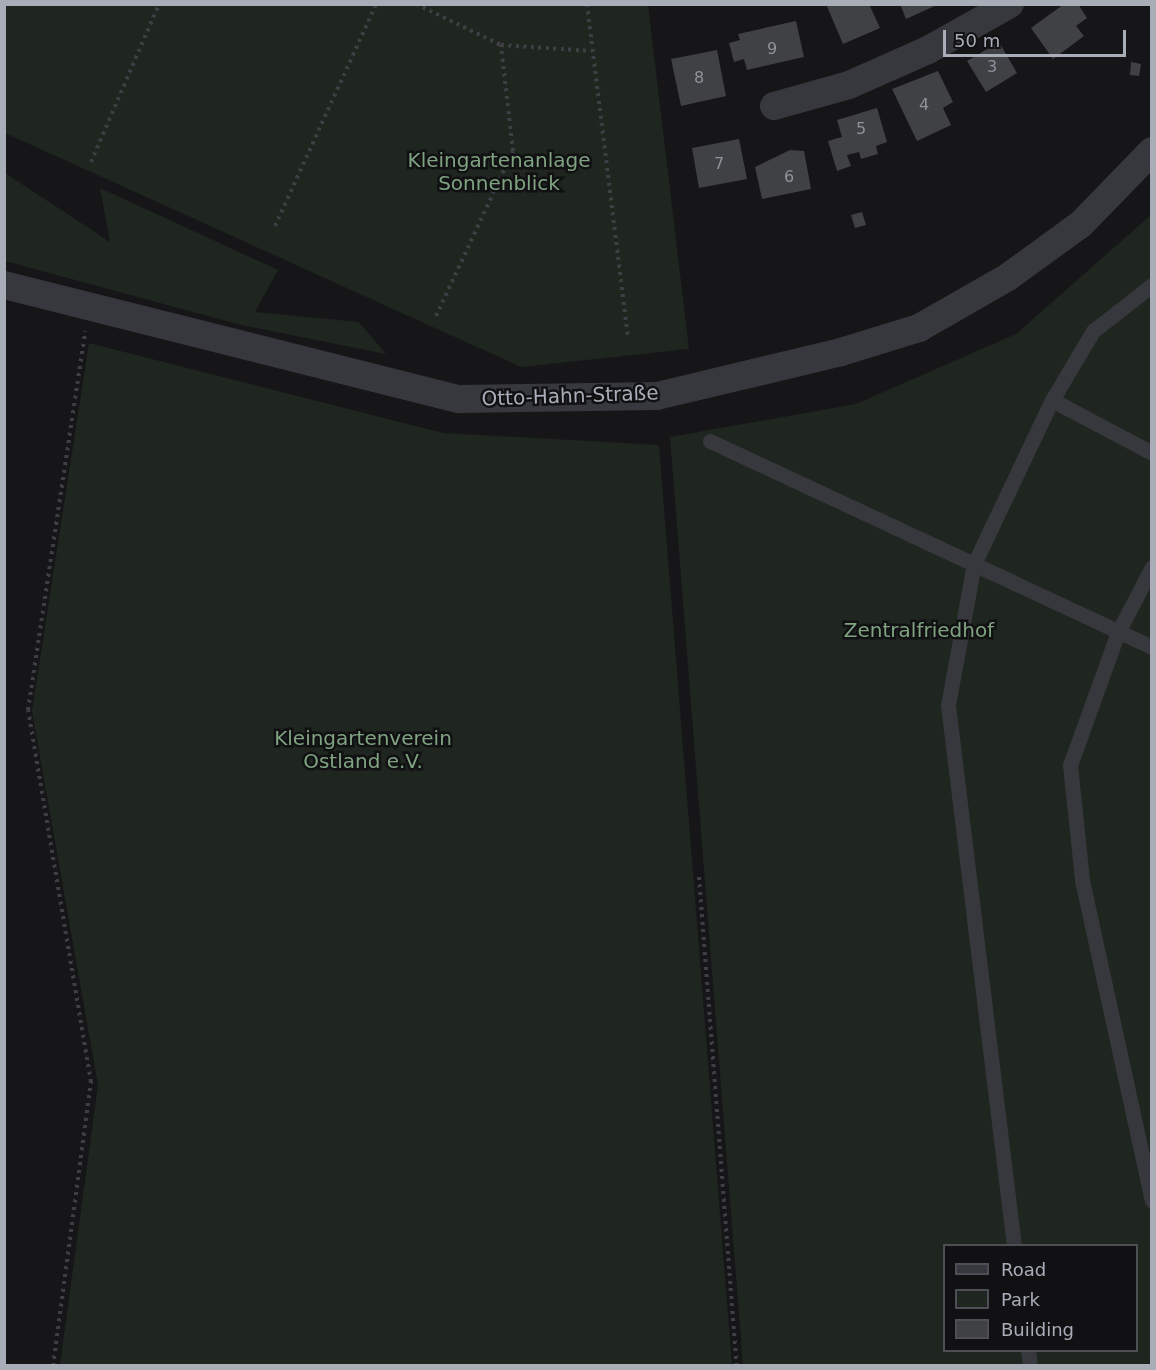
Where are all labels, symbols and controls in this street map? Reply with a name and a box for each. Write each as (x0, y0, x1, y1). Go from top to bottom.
scale bar (946, 18, 1129, 56)
text: 50 m (954, 30, 1000, 51)
house number: 9 (767, 39, 777, 59)
house number: 3 (987, 57, 997, 77)
house number: 8 (694, 68, 704, 88)
house number: 4 (919, 95, 929, 115)
house number: 5 (856, 119, 866, 139)
park label: Kleingartenanlage Sonnenblick (408, 149, 590, 196)
house number: 7 (714, 154, 724, 174)
house number: 6 (784, 167, 794, 187)
street label: Otto-Hahn-Straße (481, 381, 659, 411)
park label: Zentralfriedhof (844, 618, 994, 642)
park label: Kleingartenverein Ostland e.V. (274, 726, 452, 773)
legend (943, 1244, 1138, 1352)
text: Road (1001, 1259, 1046, 1280)
text: Park (1001, 1289, 1040, 1310)
text: Building (1001, 1319, 1074, 1340)

